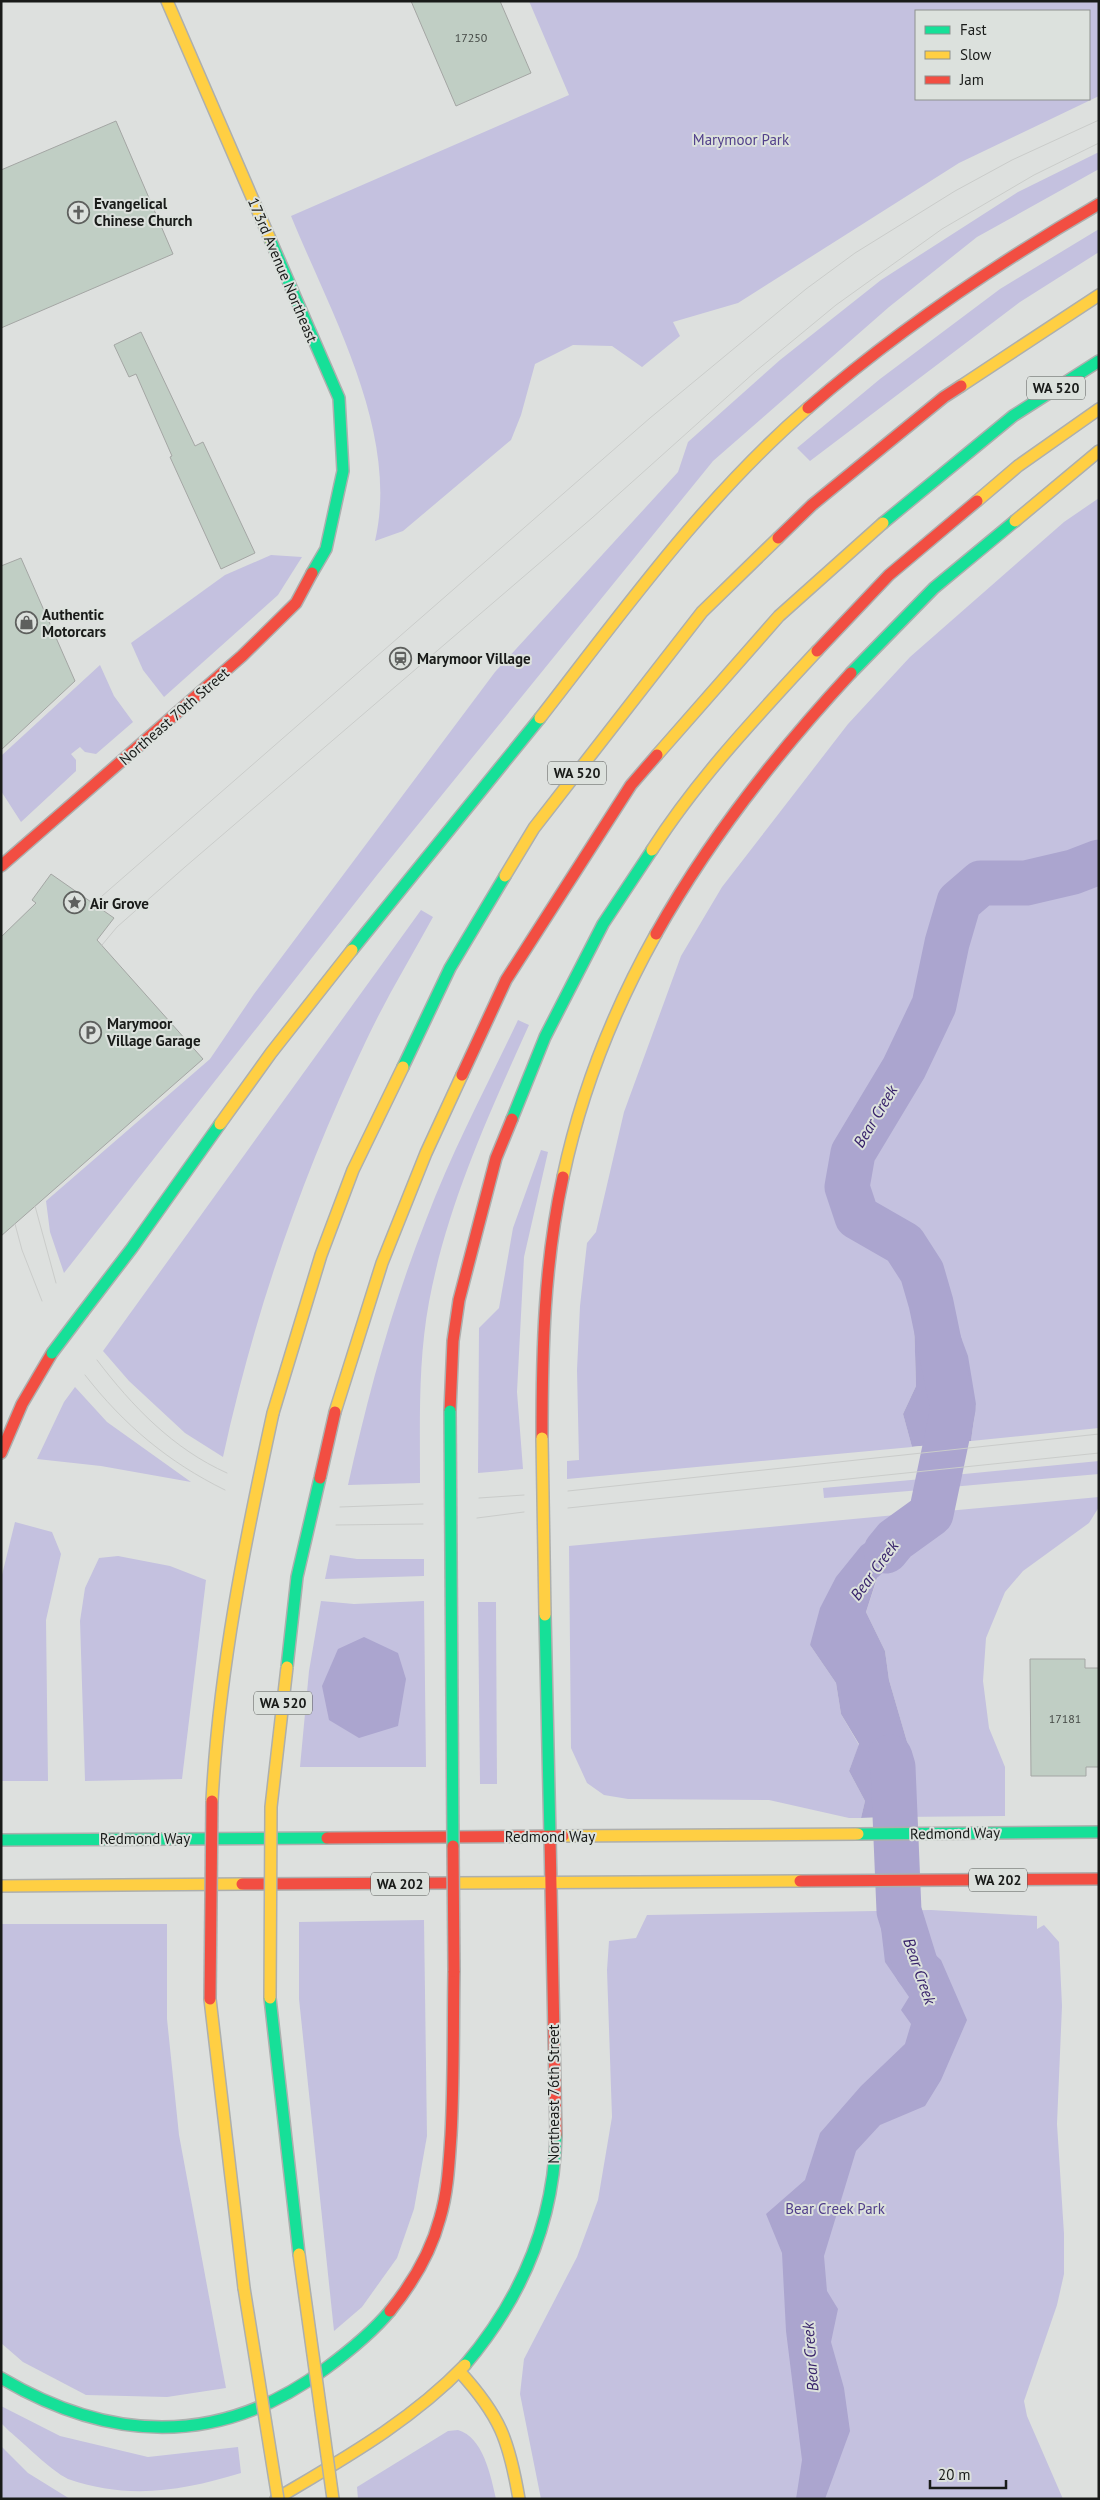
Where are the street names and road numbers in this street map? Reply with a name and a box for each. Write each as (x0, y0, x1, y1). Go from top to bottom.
street label: 173rd Avenue Northeast (244, 195, 322, 345)
road number: WA 520 (1027, 376, 1085, 399)
street label: Northeast 70th Street (115, 663, 233, 769)
road number: WA 520 (548, 761, 606, 784)
road number: WA 520 (254, 1692, 312, 1715)
street label: Redmond Way (910, 1823, 1000, 1843)
street label: Redmond Way (505, 1827, 595, 1846)
street label: Redmond Way (100, 1829, 190, 1848)
road number: WA 202 (969, 1868, 1027, 1892)
road number: WA 202 (371, 1872, 429, 1896)
street label: Northeast 76th Street (544, 2024, 563, 2164)

